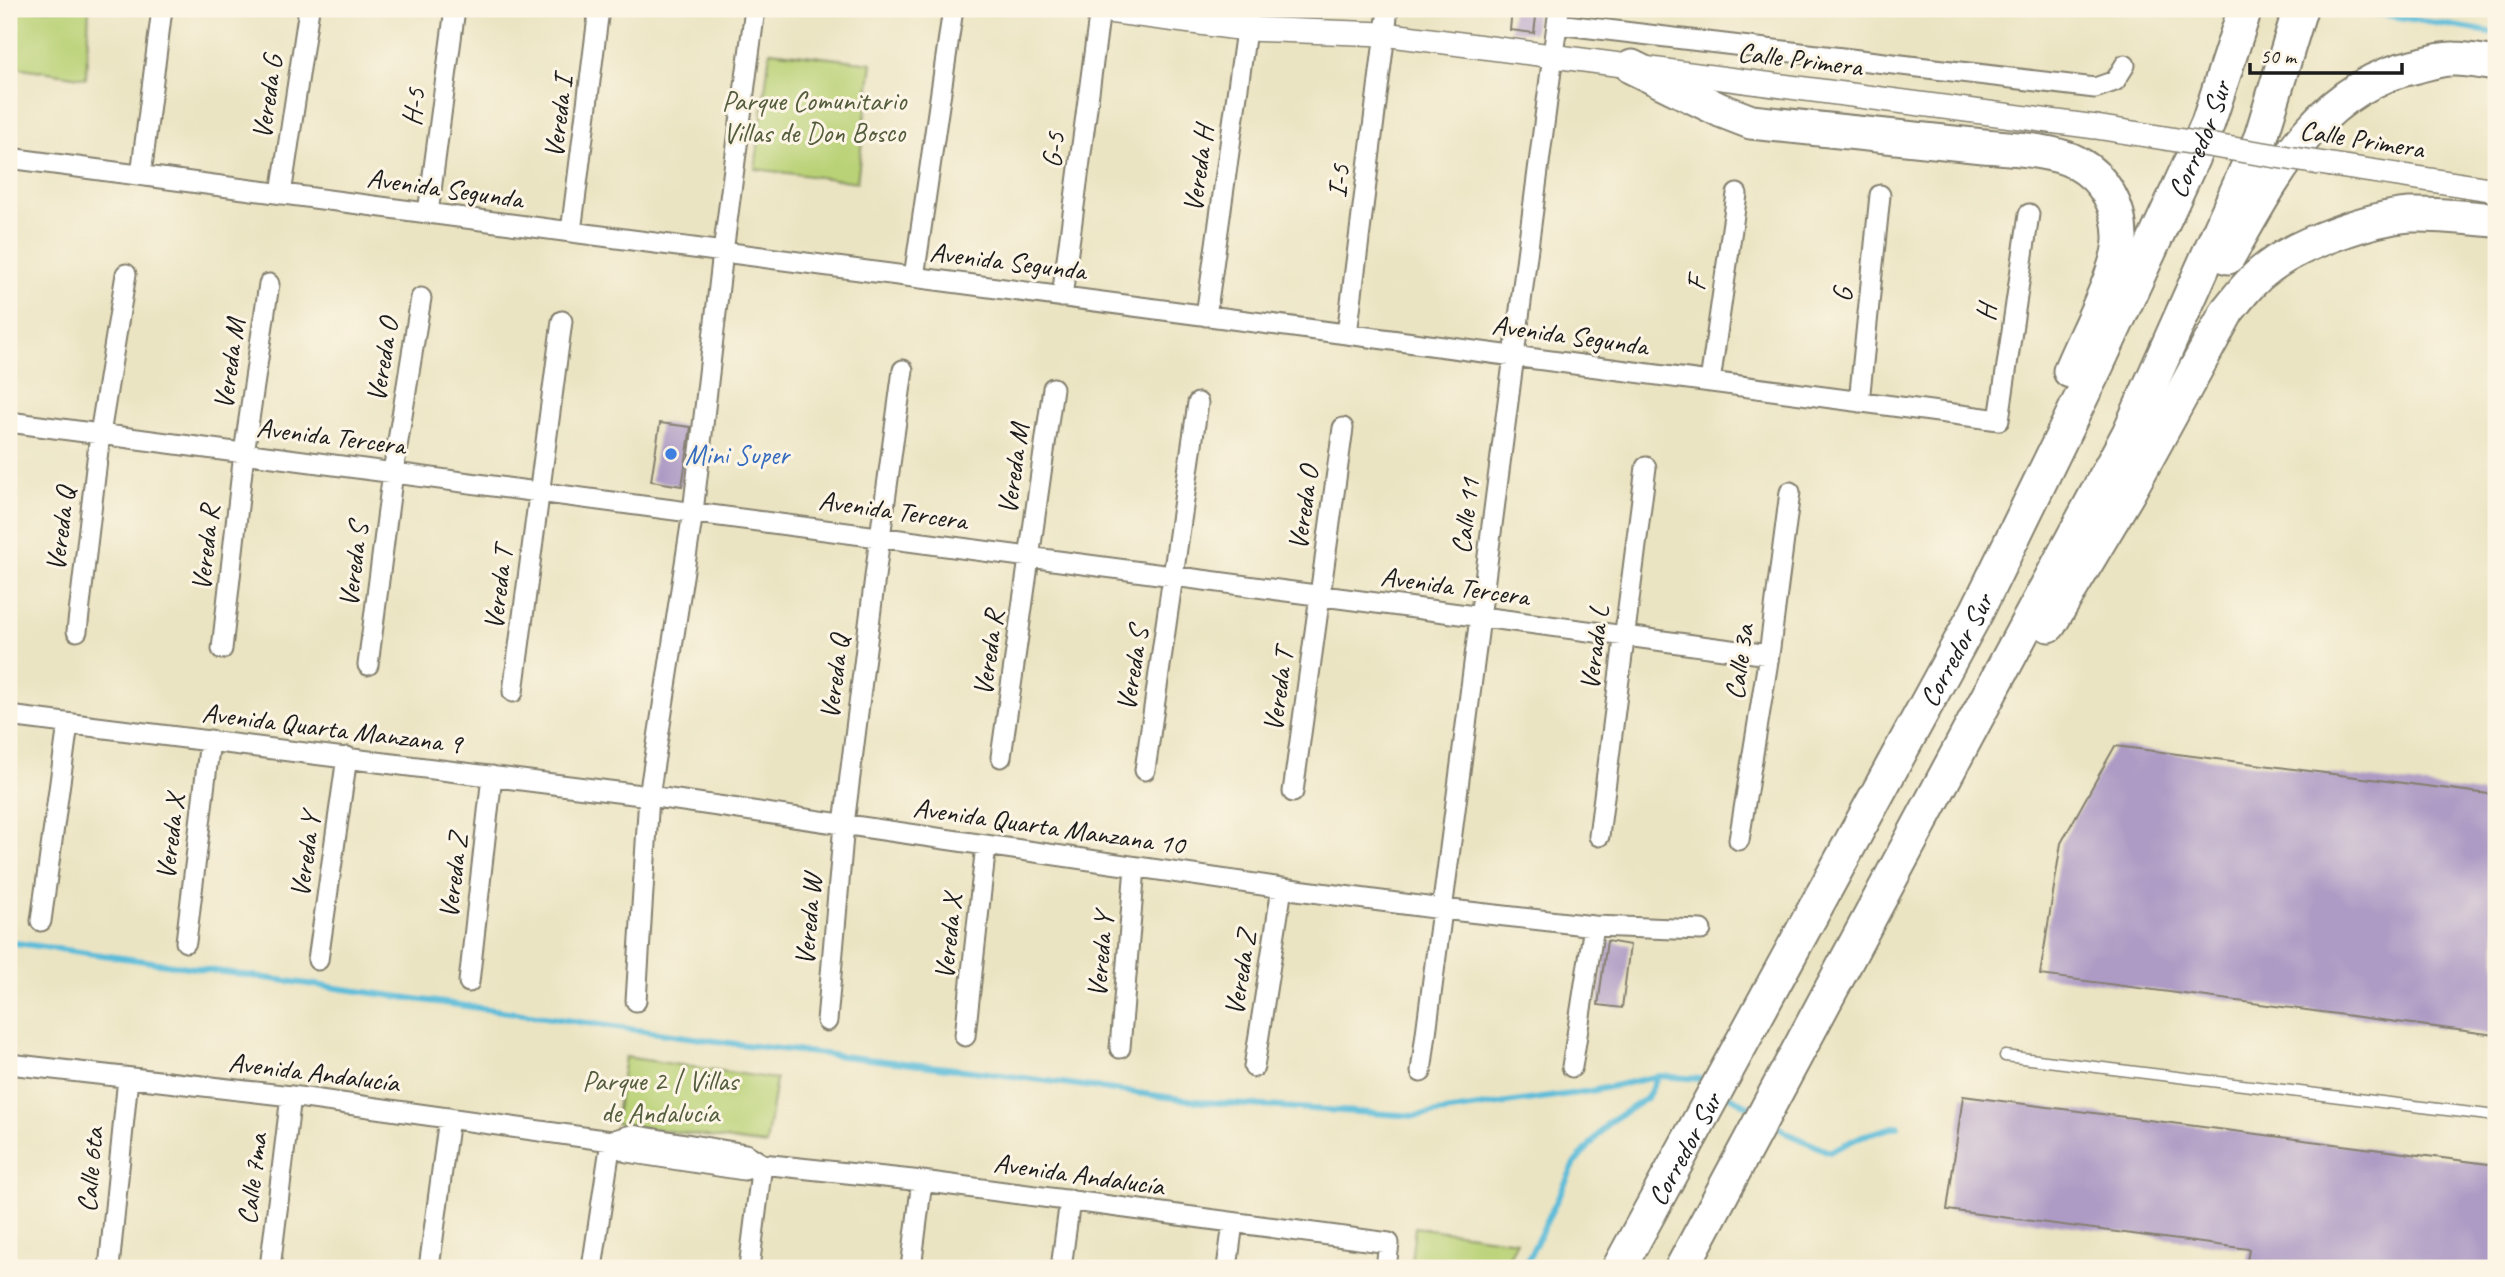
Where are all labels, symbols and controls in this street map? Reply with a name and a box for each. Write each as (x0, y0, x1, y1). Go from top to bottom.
scale bar (2250, 32, 2402, 76)
street label: Calle Primera (1736, 34, 1866, 84)
text: 50 m (2260, 43, 2298, 69)
street label: Vereda G (244, 50, 291, 141)
street label: Vereda I (536, 69, 581, 160)
street label: Corredor Sur (2159, 74, 2239, 203)
park label: Parque Comunitario Villas de Don Bosco (722, 83, 908, 150)
street label: H-5 (393, 85, 433, 128)
street label: Calle Primera (2297, 112, 2428, 166)
street label: Vereda H (1175, 120, 1222, 214)
street label: G-5 (1033, 129, 1073, 170)
street label: Avenida Segunda (365, 160, 528, 217)
street label: I-5 (1319, 161, 1358, 199)
street label: Avenida Segunda (928, 234, 1091, 288)
street label: F (1678, 269, 1715, 293)
street label: G (1824, 283, 1860, 304)
street label: H (1968, 299, 2005, 323)
street label: Avenida Segunda (1490, 307, 1653, 364)
street label: Vereda O (358, 313, 406, 404)
street label: Vereda M (205, 314, 253, 411)
street label: Avenida Tercera (255, 410, 410, 463)
street label: Vereda M (989, 419, 1037, 516)
place label: Mini Super (685, 437, 791, 472)
marker: Mini Super (663, 446, 679, 462)
street label: Vereda O (1280, 461, 1327, 552)
street label: Calle 11 (1443, 475, 1487, 556)
street label: Vereda Q (37, 482, 83, 573)
street label: Avenida Tercera (817, 482, 972, 538)
street label: Vereda R (183, 501, 227, 592)
street label: Vereda S (331, 516, 376, 609)
street label: Vereda T (476, 538, 521, 631)
street label: Avenida Tercera (1379, 558, 1534, 614)
street label: Corredor Sur (1911, 586, 2001, 713)
street label: Verada L (1571, 603, 1617, 692)
street label: Vereda R (965, 605, 1012, 698)
street label: Vereda S (1108, 619, 1157, 713)
street label: Calle 3a (1716, 620, 1762, 702)
street label: Vereda Q (811, 630, 857, 721)
street label: Vereda T (1255, 640, 1302, 734)
street label: Avenida Quarta Manzana 9 (200, 695, 466, 762)
street label: Vereda X (147, 788, 193, 881)
street label: Avenida Quarta Manzana 10 (911, 790, 1189, 863)
street label: Vereda Y (282, 805, 329, 899)
street label: Vereda Z (430, 827, 476, 920)
street label: Vereda W (787, 869, 830, 967)
street label: Vereda X (926, 889, 970, 981)
street label: Vereda Y (1079, 906, 1122, 999)
street label: Vereda Z (1216, 924, 1265, 1018)
street label: Avenida Andalucía (227, 1044, 403, 1100)
park label: Parque 2 | Villas de Andalucía (582, 1063, 740, 1130)
street label: Corredor Sur (1639, 1084, 1730, 1211)
street label: Calle 6ta (69, 1124, 111, 1214)
street label: Calle 7ma (229, 1130, 275, 1226)
street label: Avenida Andalucía (992, 1145, 1168, 1204)

